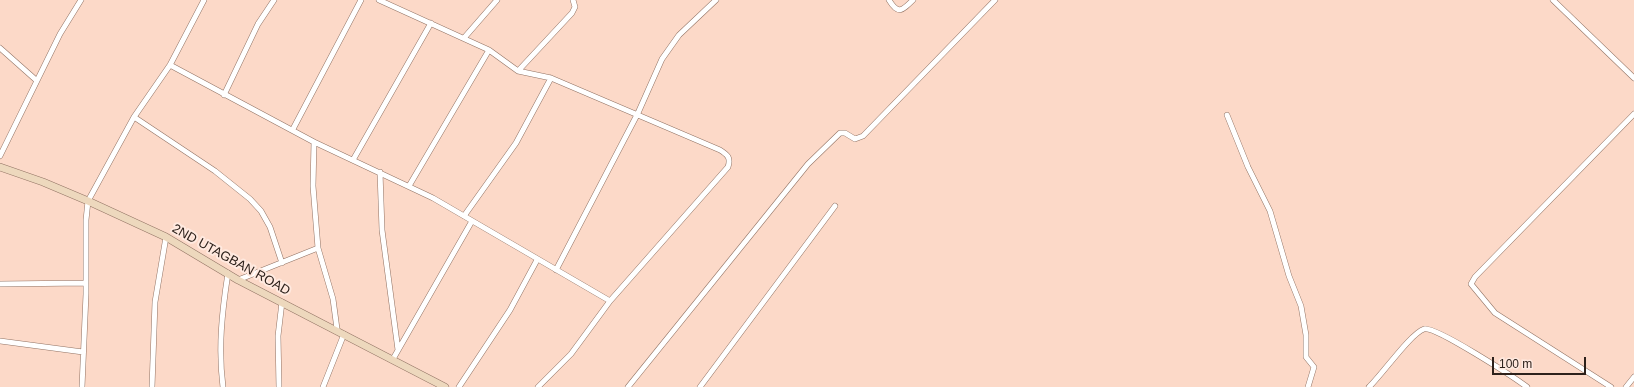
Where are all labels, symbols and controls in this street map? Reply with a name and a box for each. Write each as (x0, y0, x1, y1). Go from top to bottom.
street label: 2ND UTAGBAN ROAD (169, 221, 293, 299)
scale bar (1494, 349, 1588, 375)
text: 100 m (1499, 357, 1532, 371)

